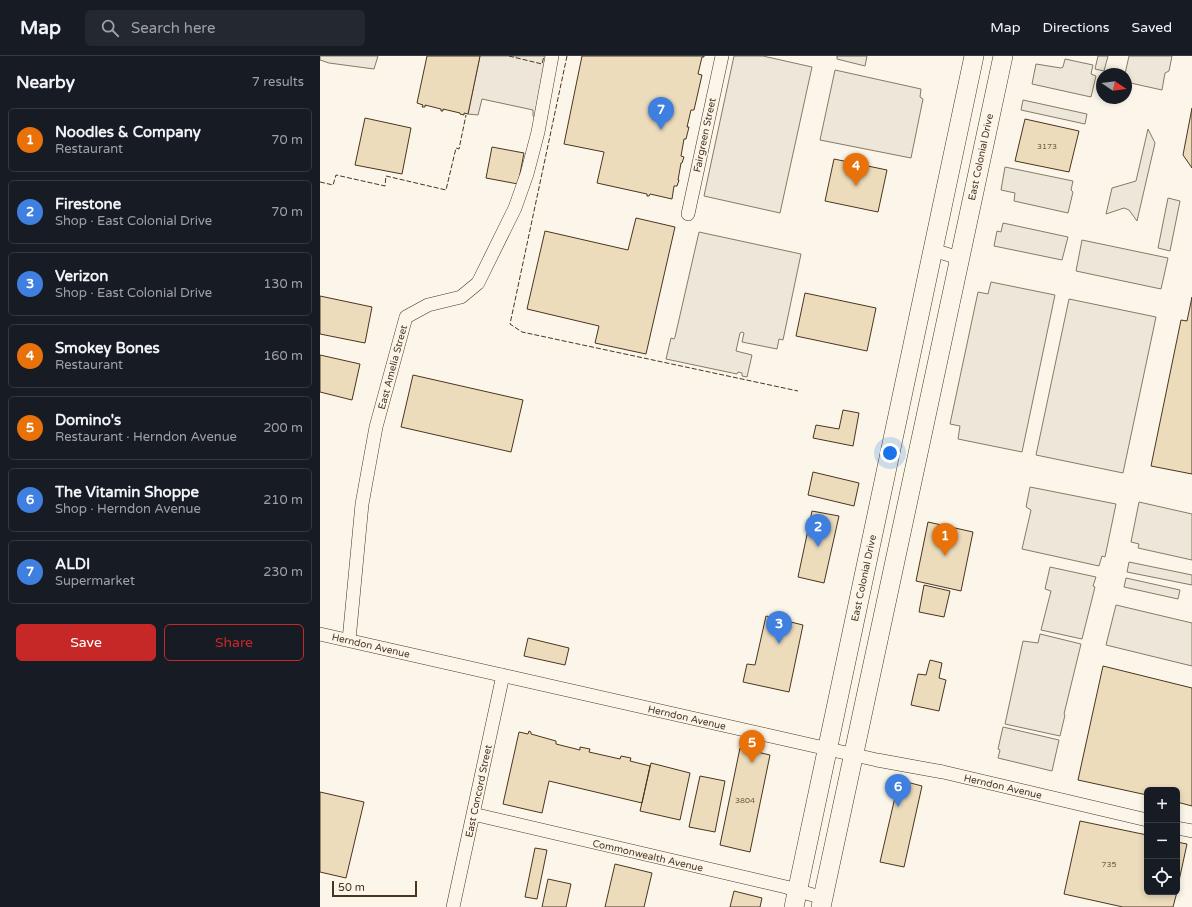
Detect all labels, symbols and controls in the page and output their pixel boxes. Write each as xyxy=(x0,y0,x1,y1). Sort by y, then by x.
search box xyxy=(85,10,365,46)
text: Map xyxy=(20,17,61,39)
icon: search xyxy=(99,17,121,39)
text: Search here xyxy=(131,19,215,37)
text: Map xyxy=(990,19,1021,36)
text: Directions xyxy=(1043,19,1110,36)
text: Saved xyxy=(1132,19,1172,36)
north arrow xyxy=(1096,68,1132,104)
text: Nearby xyxy=(16,72,75,93)
text: 7 results xyxy=(252,74,304,90)
pin: 7 xyxy=(648,97,674,130)
street label: Fairgreen Street xyxy=(691,97,719,173)
street label: East Colonial Drive xyxy=(966,112,996,202)
text: Noodles & Company xyxy=(55,123,201,141)
text: 1 xyxy=(26,132,34,148)
text: 70 m xyxy=(271,132,303,148)
text: Restaurant xyxy=(55,141,123,157)
house number: 3173 xyxy=(1037,142,1057,151)
pin: 4 xyxy=(843,153,869,186)
text: Firestone xyxy=(55,195,121,213)
text: 2 xyxy=(26,204,34,220)
text: 70 m xyxy=(271,204,303,220)
text: Shop · East Colonial Drive xyxy=(55,213,212,229)
text: Verizon xyxy=(55,267,108,285)
text: 3 xyxy=(26,276,34,292)
text: 130 m xyxy=(263,276,303,292)
text: Shop · East Colonial Drive xyxy=(55,285,212,301)
street label: East Amelia Street xyxy=(376,323,410,411)
text: Smokey Bones xyxy=(55,339,160,357)
text: 4 xyxy=(26,348,34,364)
text: 160 m xyxy=(263,348,303,364)
text: Restaurant xyxy=(55,357,123,373)
text: Domino's xyxy=(55,411,121,429)
text: 5 xyxy=(26,420,34,436)
text: 200 m xyxy=(263,420,303,436)
text: Restaurant · Herndon Avenue xyxy=(55,429,237,445)
your location xyxy=(880,443,900,463)
text: The Vitamin Shoppe xyxy=(55,483,199,501)
text: 6 xyxy=(26,492,34,508)
text: 210 m xyxy=(263,492,303,508)
text: Shop · Herndon Avenue xyxy=(55,501,201,517)
pin: 2 xyxy=(805,514,831,547)
pin: 1 xyxy=(932,523,958,556)
street label: East Colonial Drive xyxy=(849,533,879,623)
text: ALDI xyxy=(55,555,90,573)
text: 7 xyxy=(26,564,34,580)
text: 230 m xyxy=(263,564,303,580)
text: Supermarket xyxy=(55,573,135,589)
pin: 3 xyxy=(766,611,792,644)
button: Save xyxy=(16,624,156,661)
button: Share xyxy=(164,624,304,661)
street label: Herndon Avenue xyxy=(331,631,411,661)
street label: Herndon Avenue xyxy=(647,703,727,733)
pin: 5 xyxy=(739,730,765,763)
street label: East Concord Street xyxy=(463,744,495,839)
street label: Herndon Avenue xyxy=(963,772,1043,802)
pin: 6 xyxy=(885,774,911,807)
map controls xyxy=(1144,787,1180,895)
button: + xyxy=(1144,787,1180,823)
house number: 3804 xyxy=(735,796,755,805)
button: − xyxy=(1144,823,1180,859)
street label: Commonwealth Avenue xyxy=(591,837,705,875)
button: locate xyxy=(1144,859,1180,895)
house number: 735 xyxy=(1101,860,1117,869)
scale bar xyxy=(332,879,417,898)
text: 50 m xyxy=(338,881,365,894)

